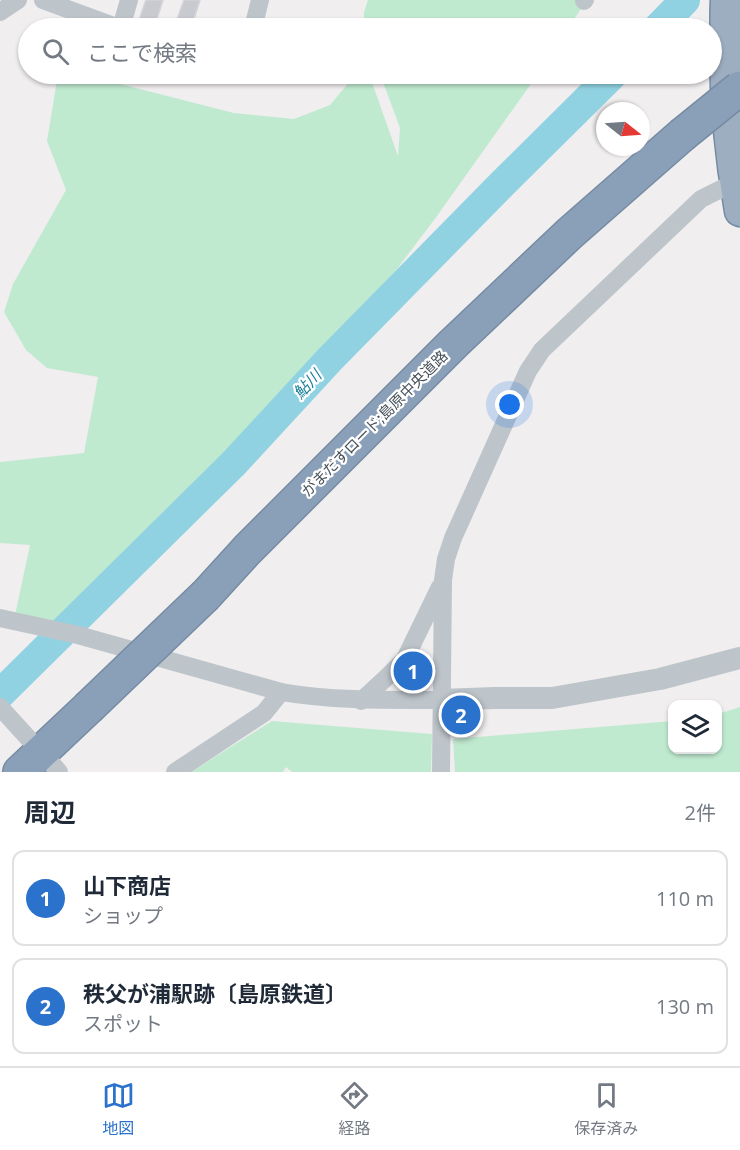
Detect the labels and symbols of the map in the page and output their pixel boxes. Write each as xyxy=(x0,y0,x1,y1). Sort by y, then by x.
north arrow xyxy=(596,102,650,156)
street label: がまだすロード;島原中央道路 xyxy=(297,346,451,500)
water label: 鮎川 xyxy=(288,363,327,403)
your location xyxy=(495,390,524,419)
pin: 1 xyxy=(394,648,432,694)
pin: 2 xyxy=(442,692,480,738)

